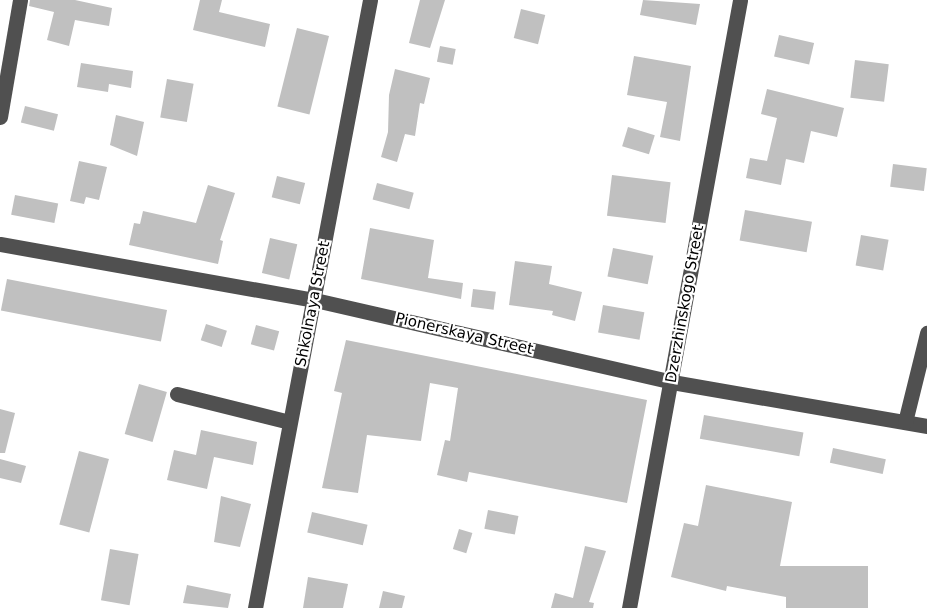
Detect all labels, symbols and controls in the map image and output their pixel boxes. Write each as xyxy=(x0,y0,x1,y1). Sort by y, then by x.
street label: Dzerzhinskogo Street xyxy=(662,224,708,384)
street label: Shkolnaya Street xyxy=(292,240,334,368)
street label: Pionerskaya Street xyxy=(393,309,535,359)

